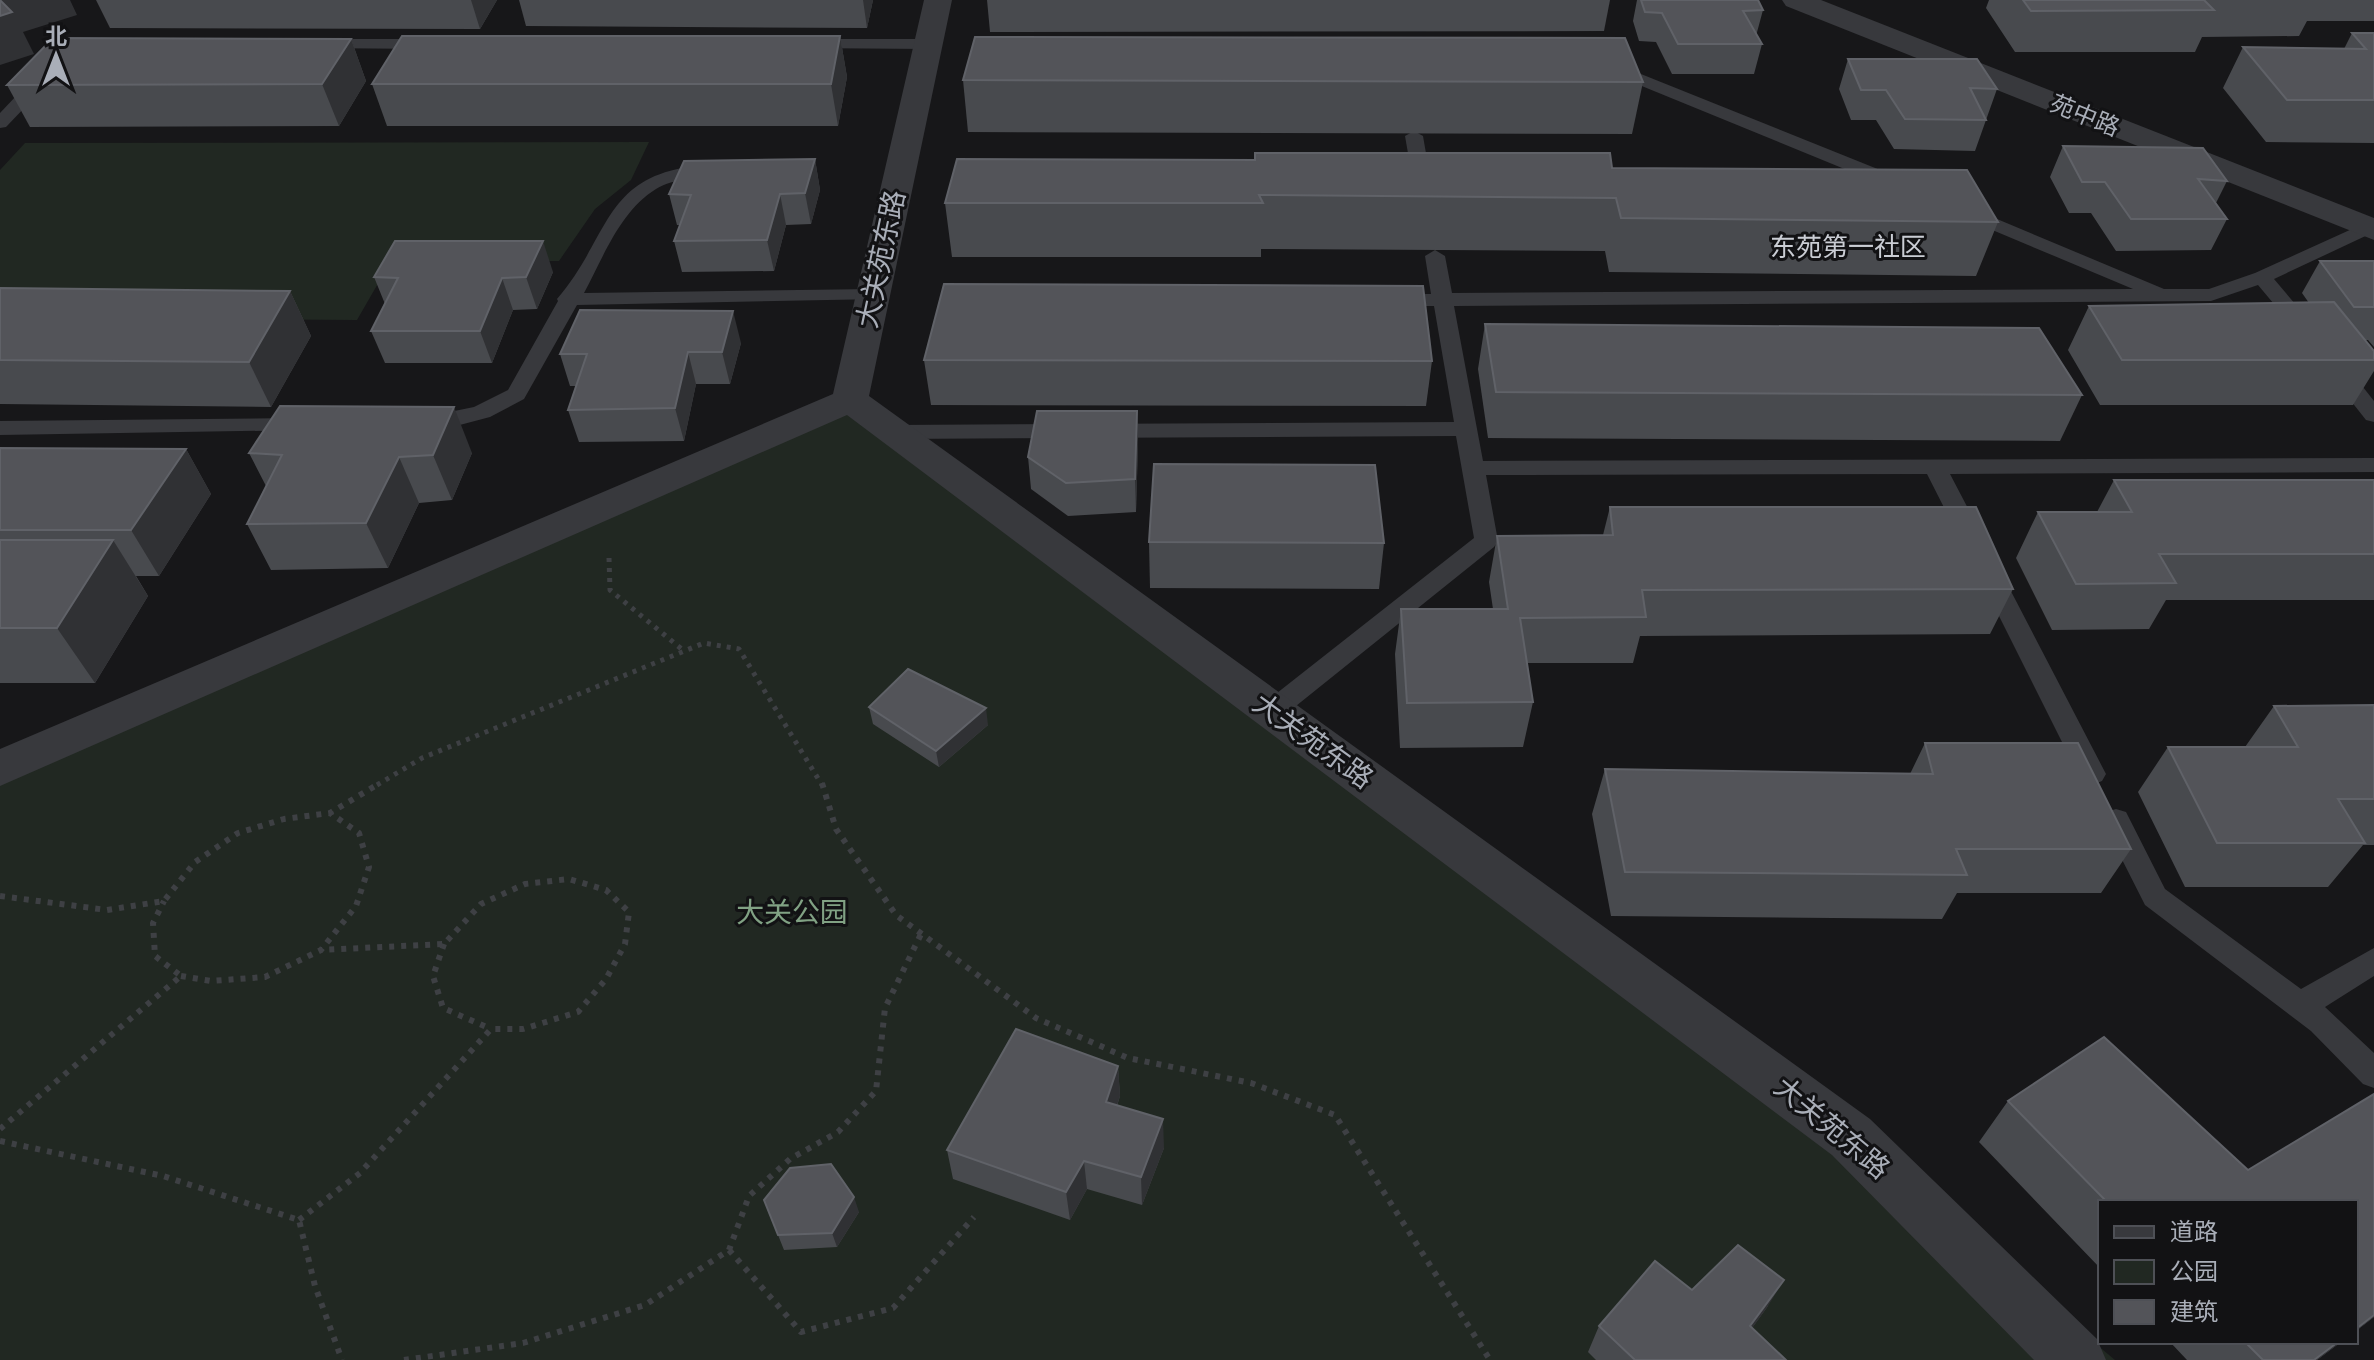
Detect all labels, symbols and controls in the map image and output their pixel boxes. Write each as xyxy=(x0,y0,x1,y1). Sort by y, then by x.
north arrow xyxy=(16,16,96,96)
text: 北 xyxy=(45,22,67,51)
street label: 苑中路 xyxy=(2046,87,2124,143)
street label: 大关苑东路 xyxy=(848,187,914,331)
district label: 东苑第一社区 xyxy=(1770,230,1926,264)
street label: 大关苑东路 xyxy=(1245,685,1381,797)
park label: 大关公园 xyxy=(736,894,848,931)
street label: 大关苑东路 xyxy=(1766,1069,1898,1187)
legend xyxy=(2098,1200,2358,1344)
text: 道路 xyxy=(2170,1216,2218,1247)
text: 公园 xyxy=(2170,1256,2218,1287)
text: 建筑 xyxy=(2170,1296,2218,1327)

